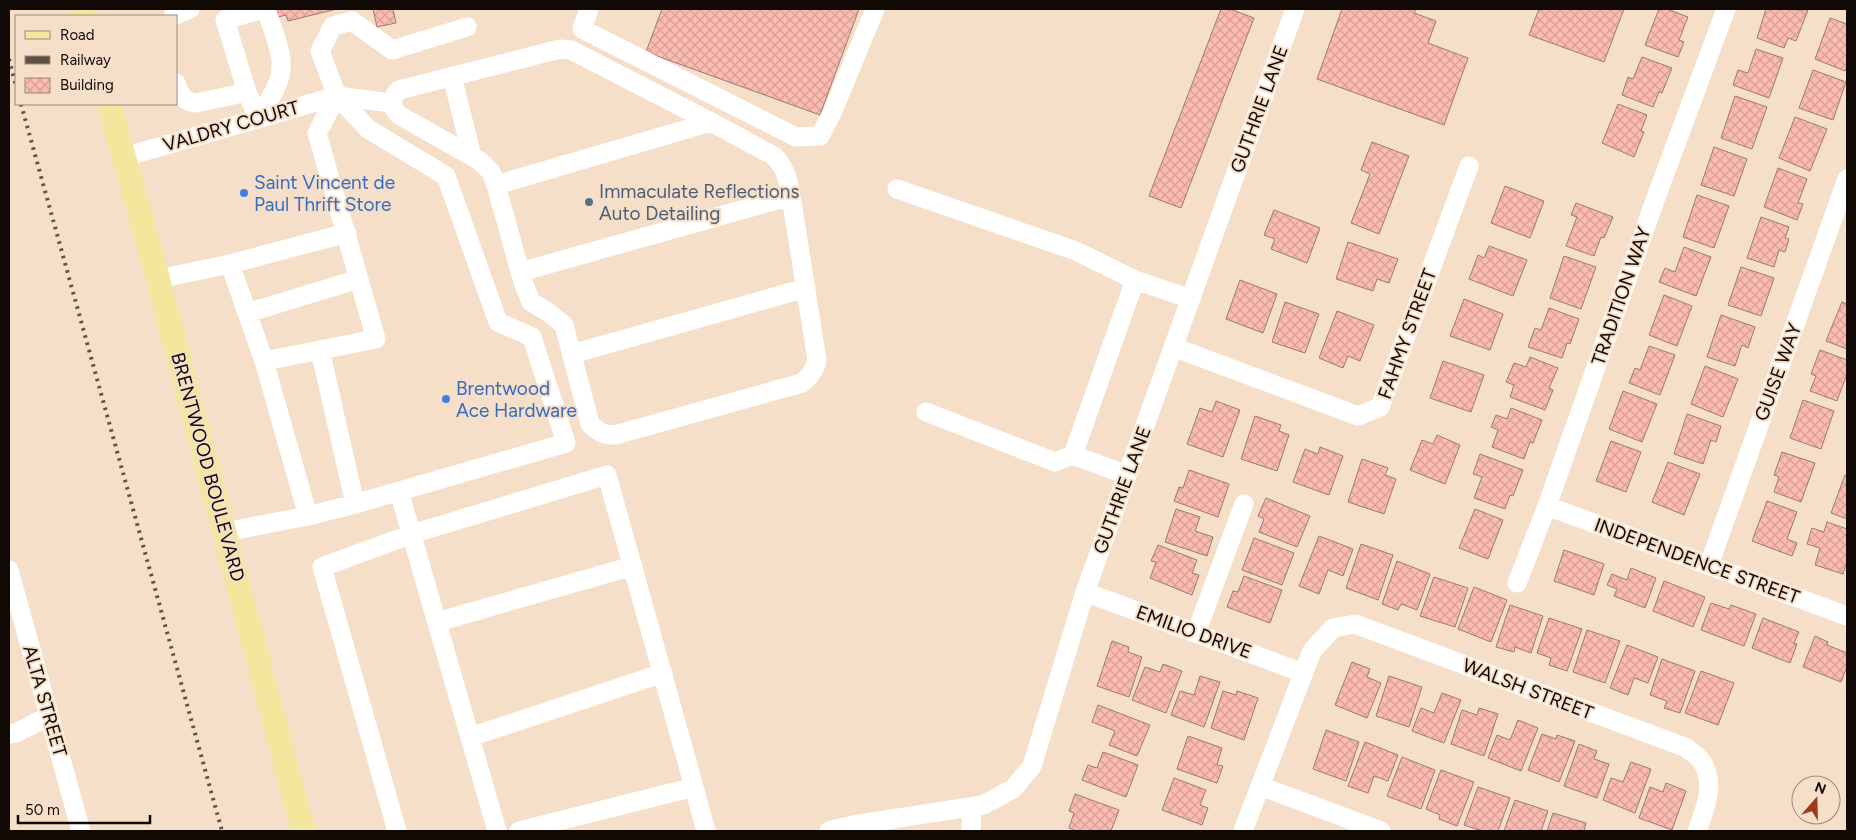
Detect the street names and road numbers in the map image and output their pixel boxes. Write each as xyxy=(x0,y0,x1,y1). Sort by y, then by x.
street label: GUTHRIE LANE xyxy=(1225,42,1293,176)
street label: VALDRY COURT xyxy=(160,95,302,156)
street label: TRADITION WAY xyxy=(1587,223,1656,368)
street label: FAHMY STREET xyxy=(1373,265,1441,402)
street label: GUISE WAY xyxy=(1750,319,1806,424)
street label: BRENTWOOD BOULEVARD xyxy=(166,350,250,584)
street label: GUTHRIE LANE xyxy=(1088,423,1156,557)
street label: INDEPENDENCE STREET xyxy=(1591,513,1803,609)
street label: EMILIO DRIVE xyxy=(1133,600,1255,664)
street label: ALTA STREET xyxy=(18,643,72,760)
street label: WALSH STREET xyxy=(1459,654,1597,725)

